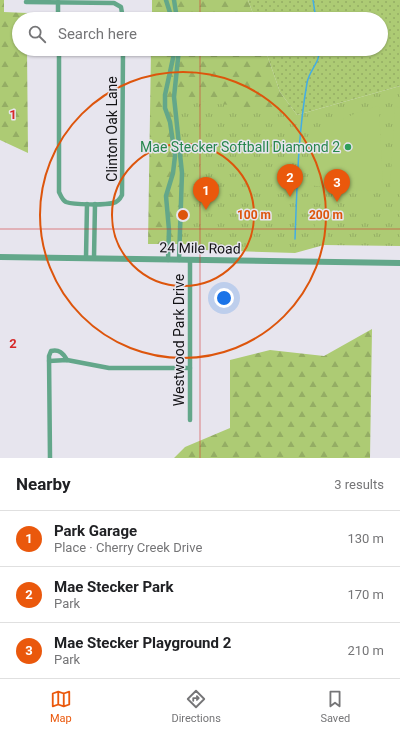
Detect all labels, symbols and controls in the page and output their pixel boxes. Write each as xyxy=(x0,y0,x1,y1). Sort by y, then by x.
search box xyxy=(12,12,388,56)
icon: search xyxy=(26,23,48,45)
text: Search here xyxy=(58,25,137,43)
street label: Clinton Oak Lane xyxy=(104,76,120,182)
text: 1 xyxy=(9,107,17,122)
place label: Mae Stecker Softball Diamond 2 xyxy=(140,139,340,155)
marker: Mae Stecker Softball Diamond 2 xyxy=(343,142,353,152)
pin: 2 xyxy=(277,164,303,197)
pin: 3 xyxy=(324,169,350,202)
pin: 1 xyxy=(193,177,219,210)
centre of rings xyxy=(176,208,190,222)
text: 100 m xyxy=(237,208,271,222)
text: 200 m xyxy=(309,208,343,222)
street label: 24 Mile Road xyxy=(159,239,241,257)
street label: Westwood Park Drive xyxy=(171,274,187,406)
your location xyxy=(214,288,234,308)
text: 2 xyxy=(9,336,17,351)
text: Nearby xyxy=(16,474,71,494)
text: 3 results xyxy=(334,477,384,492)
text: Park Garage xyxy=(54,522,137,540)
text: 1 xyxy=(25,531,33,546)
text: 130 m xyxy=(347,531,384,546)
text: Place · Cherry Creek Drive xyxy=(54,540,202,555)
text: Mae Stecker Park xyxy=(54,578,174,596)
text: 2 xyxy=(25,587,33,602)
text: 170 m xyxy=(347,587,384,602)
text: Park xyxy=(54,596,80,611)
text: Mae Stecker Playground 2 xyxy=(54,634,231,652)
text: 3 xyxy=(25,643,33,658)
text: 210 m xyxy=(347,643,384,658)
text: Park xyxy=(54,652,80,667)
tab: Map xyxy=(50,688,72,725)
tab: Directions xyxy=(171,688,221,725)
tab: Saved xyxy=(320,688,350,725)

